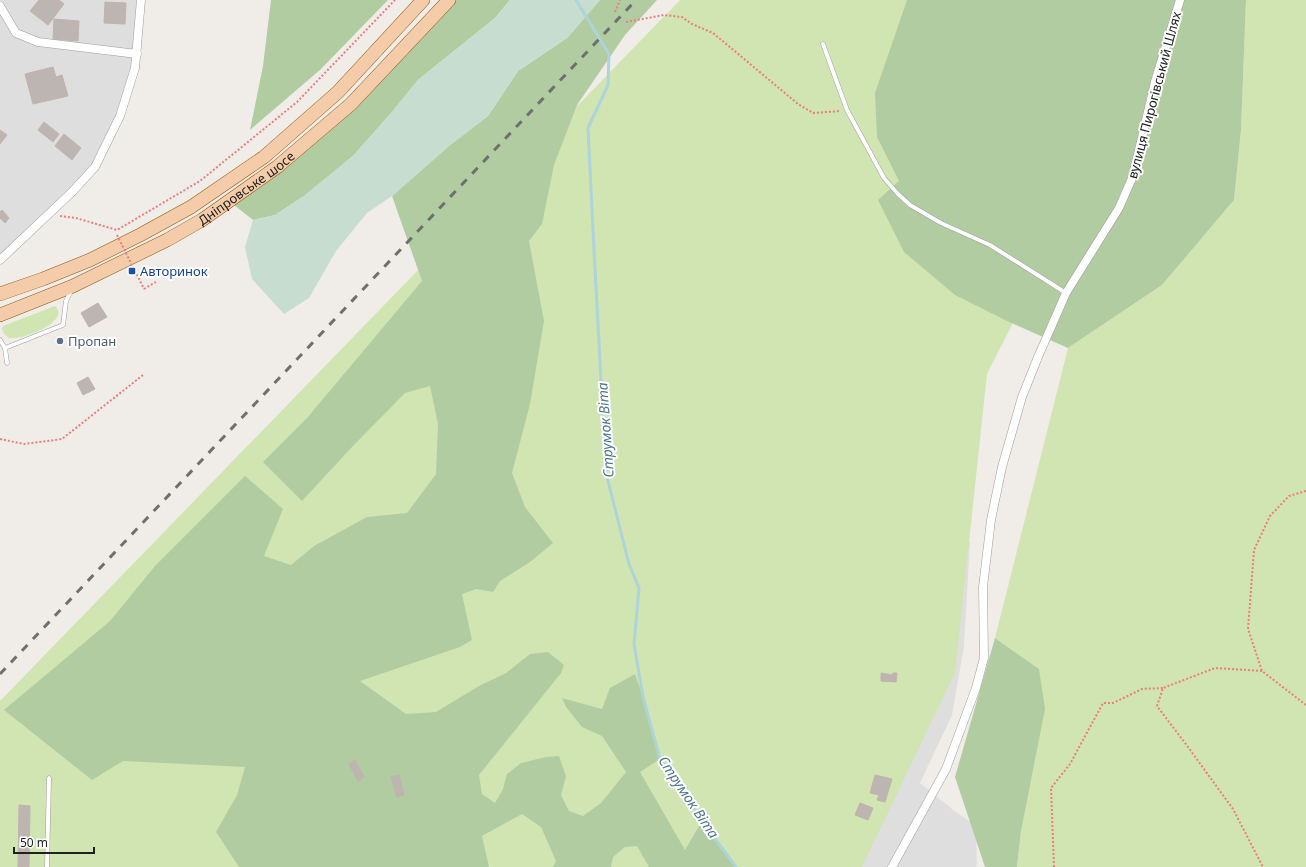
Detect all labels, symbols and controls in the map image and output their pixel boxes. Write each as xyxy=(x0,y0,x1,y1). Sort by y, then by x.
street label: вулиця Пирогівський Шлях xyxy=(1123,9,1185,181)
street label: Дніпровське шосе xyxy=(194,147,298,229)
place label: Авторинок xyxy=(140,262,208,280)
marker: Авторинок xyxy=(127,266,137,276)
place label: Пропан xyxy=(68,332,116,350)
marker: Пропан xyxy=(55,336,65,346)
water label: Струмок Віта xyxy=(592,382,618,478)
water label: Струмок Віта xyxy=(654,752,724,842)
scale bar xyxy=(14,829,94,855)
text: 50 m xyxy=(20,834,48,851)

